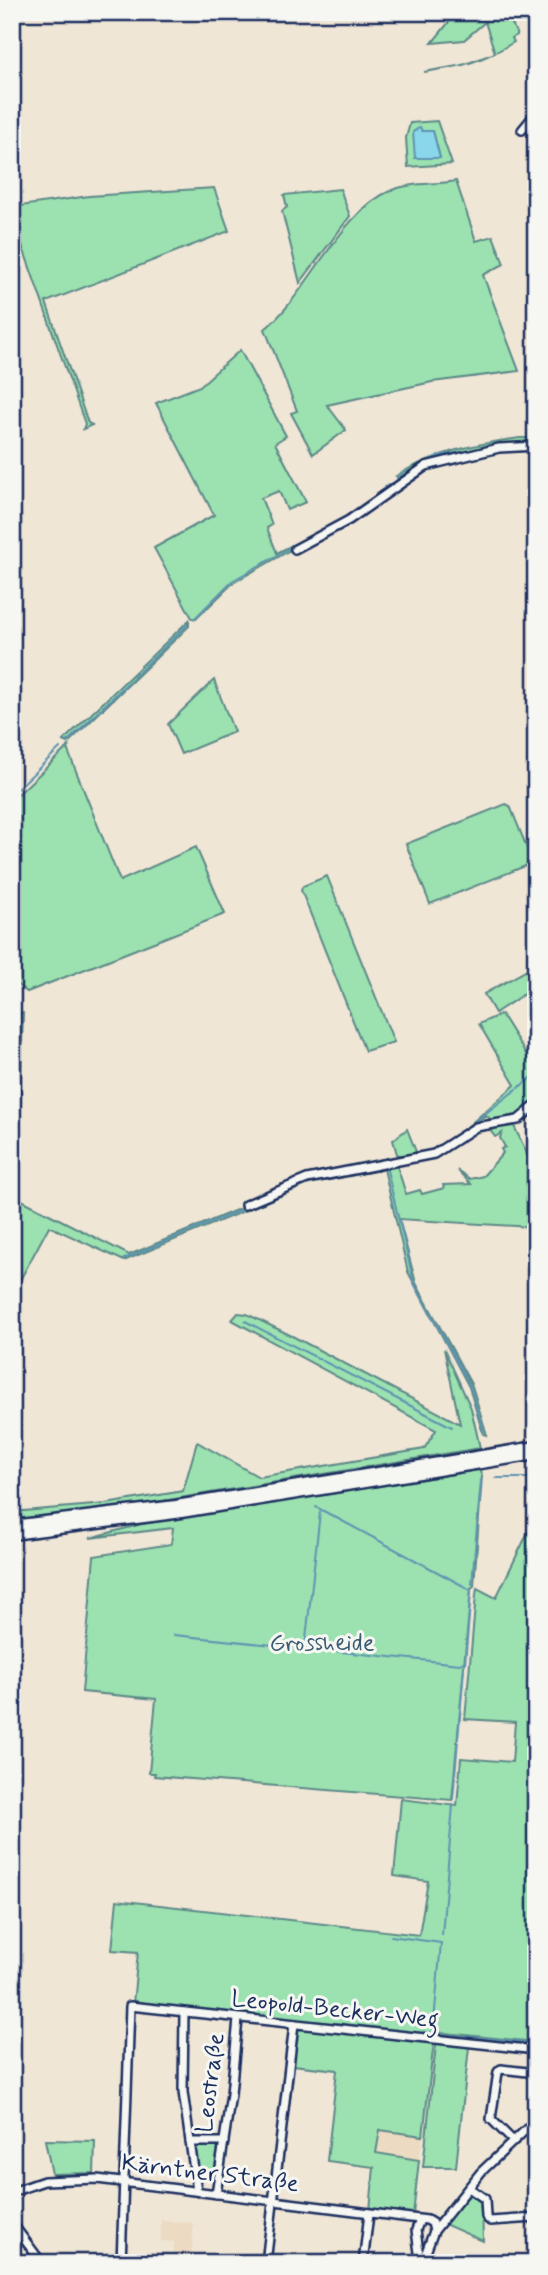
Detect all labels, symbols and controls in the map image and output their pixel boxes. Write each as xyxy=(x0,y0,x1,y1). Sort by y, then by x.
park label: Grossheide xyxy=(270,1628,375,1659)
street label: Leopold-Becker-Weg xyxy=(230,1984,440,2039)
street label: Leostraße xyxy=(189,2031,233,2135)
street label: Kärntner Straße xyxy=(120,2148,301,2200)

